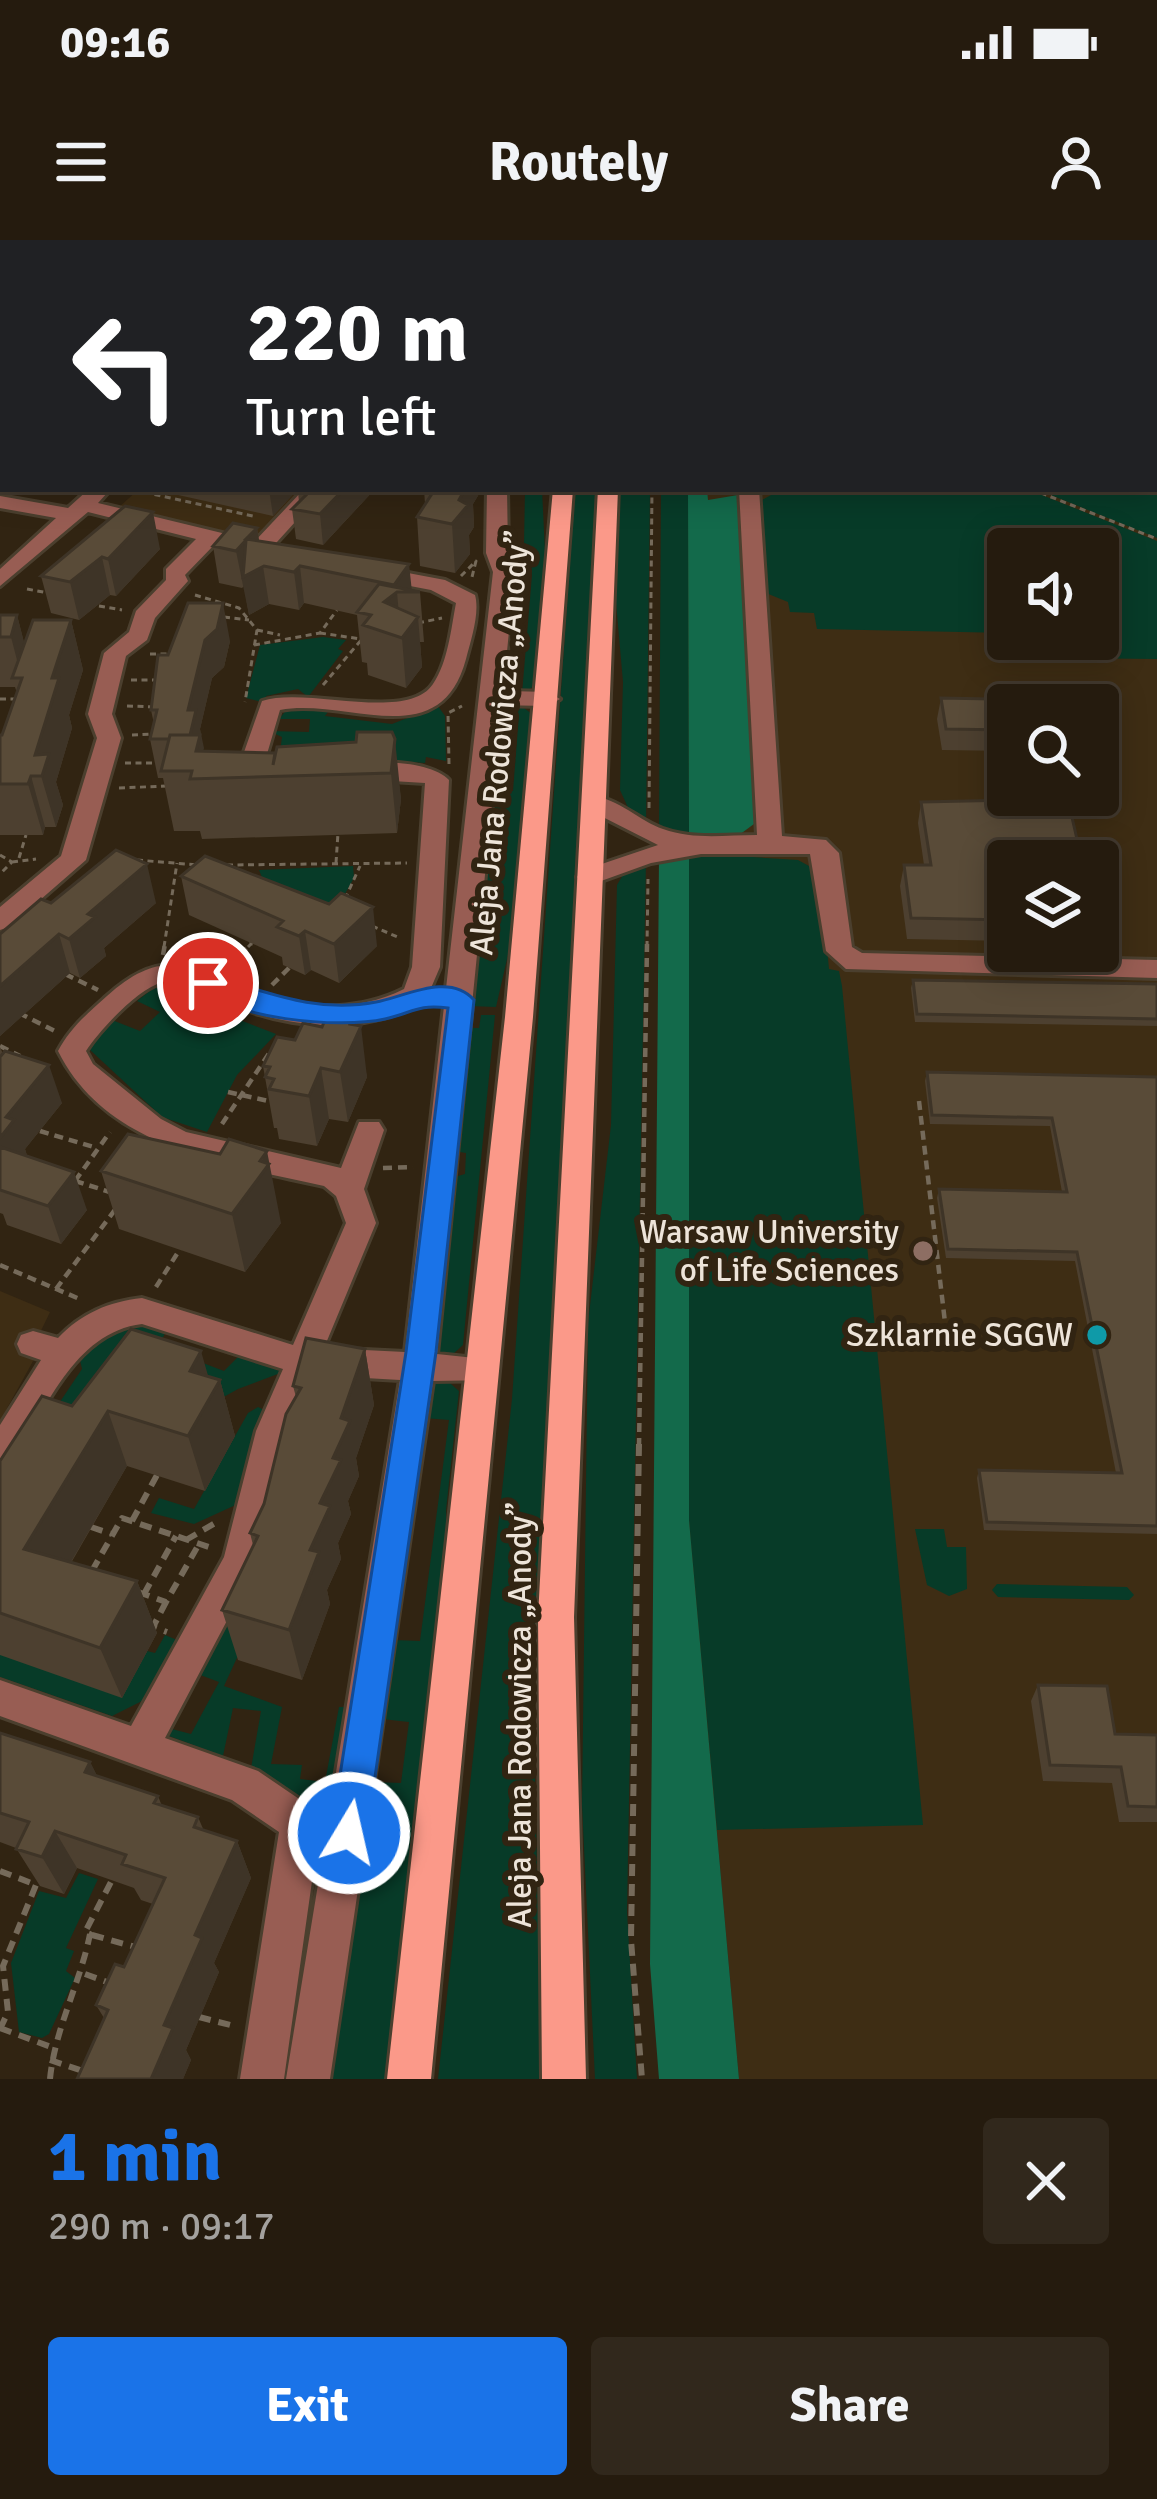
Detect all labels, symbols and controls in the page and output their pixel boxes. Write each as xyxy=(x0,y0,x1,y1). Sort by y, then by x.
text: 09:16 xyxy=(60,15,170,70)
icon: menu xyxy=(48,129,114,195)
text: Routely xyxy=(489,129,668,196)
icon: person xyxy=(1043,129,1109,195)
text: 220 m xyxy=(246,281,468,385)
icon: left xyxy=(48,288,204,444)
text: Turn left xyxy=(246,384,436,451)
map controls xyxy=(987,528,1119,972)
button: sound xyxy=(987,528,1119,660)
street label: Aleja Jana Rodowicza „Anody” xyxy=(461,529,539,957)
button: search xyxy=(987,684,1119,816)
button: layers xyxy=(987,840,1119,972)
pin xyxy=(157,932,259,1034)
icon: arrive xyxy=(175,950,241,1016)
place label: Warsaw University of Life Sciences xyxy=(639,1212,900,1291)
marker: Warsaw University of Life Sciences xyxy=(910,1238,936,1264)
place label: Szklarnie SGGW xyxy=(846,1315,1073,1356)
marker: Szklarnie SGGW xyxy=(1084,1322,1110,1348)
street label: Aleja Jana Rodowicza „Anody” xyxy=(500,1502,541,1928)
position arrow xyxy=(286,1770,412,1896)
text: 1 min xyxy=(48,2112,222,2201)
button: close xyxy=(983,2118,1109,2244)
text: 290 m · 09:17 xyxy=(48,2202,275,2250)
button: Exit xyxy=(48,2337,567,2475)
button: Share xyxy=(591,2337,1109,2475)

